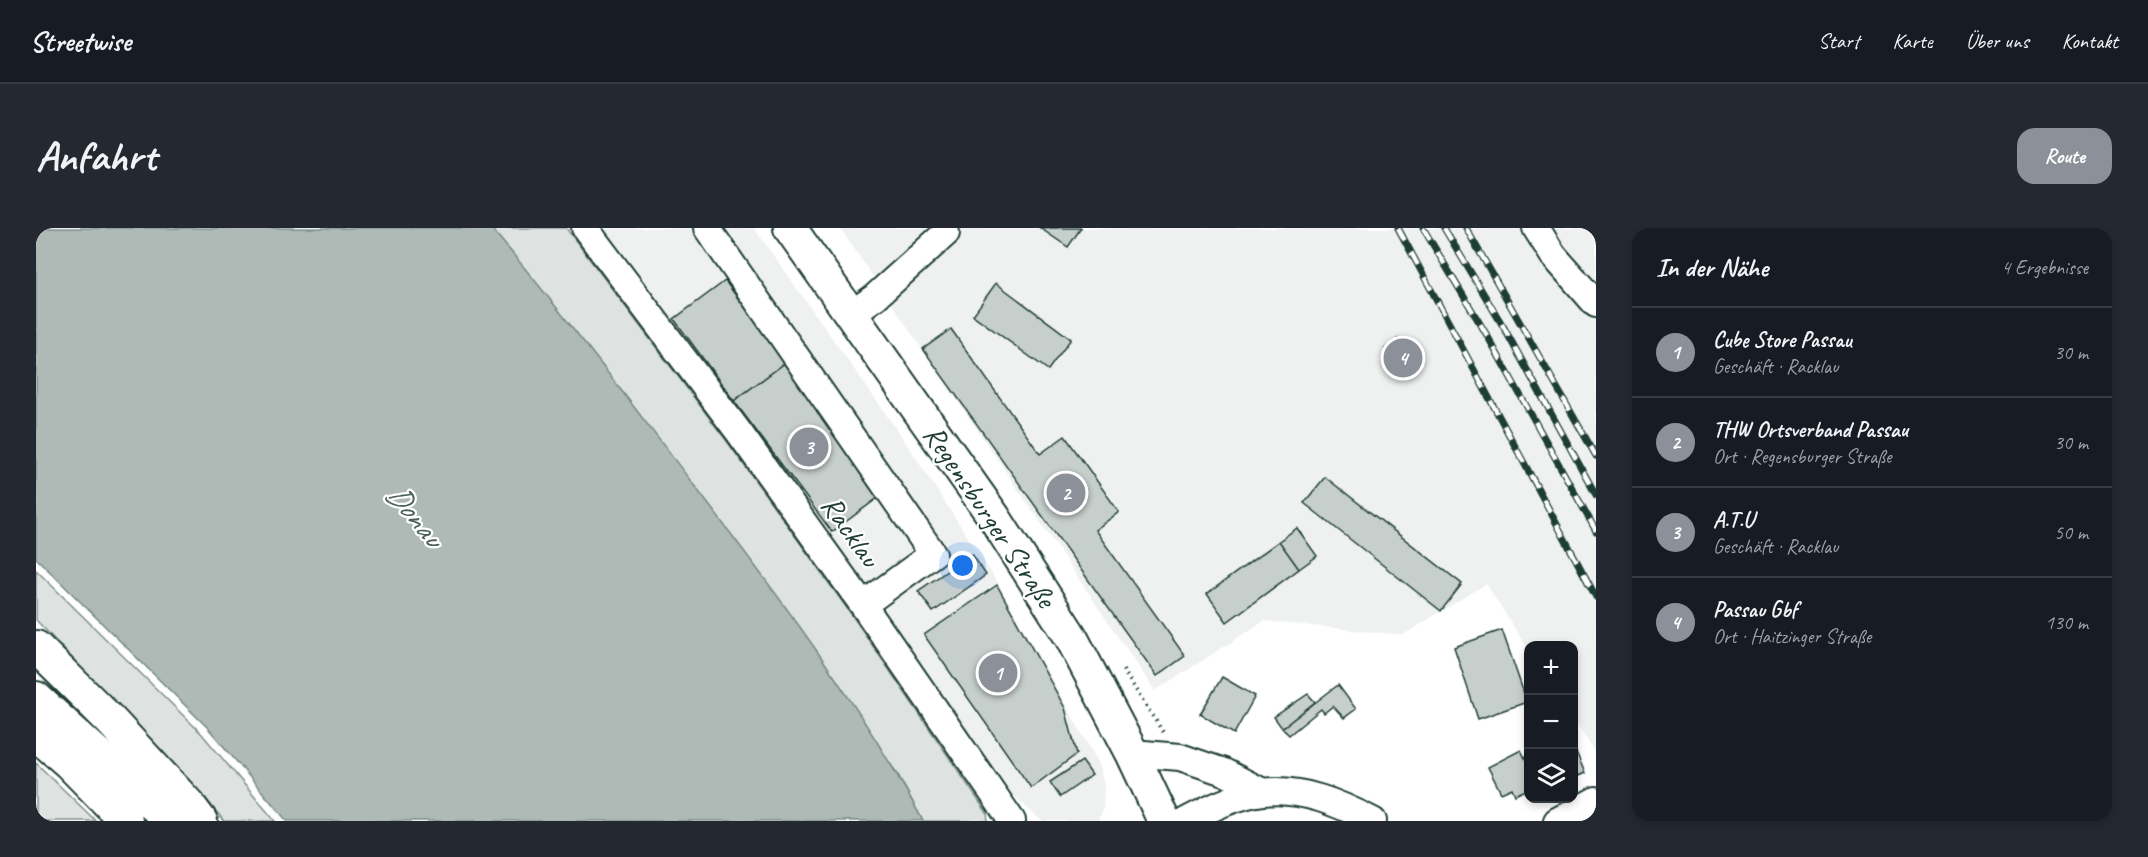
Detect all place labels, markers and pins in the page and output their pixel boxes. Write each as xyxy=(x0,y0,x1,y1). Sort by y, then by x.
pin: 4 xyxy=(1384,336,1422,380)
pin: 3 xyxy=(790,424,828,470)
pin: 2 xyxy=(1046,470,1086,516)
pin: 1 xyxy=(978,650,1018,696)

